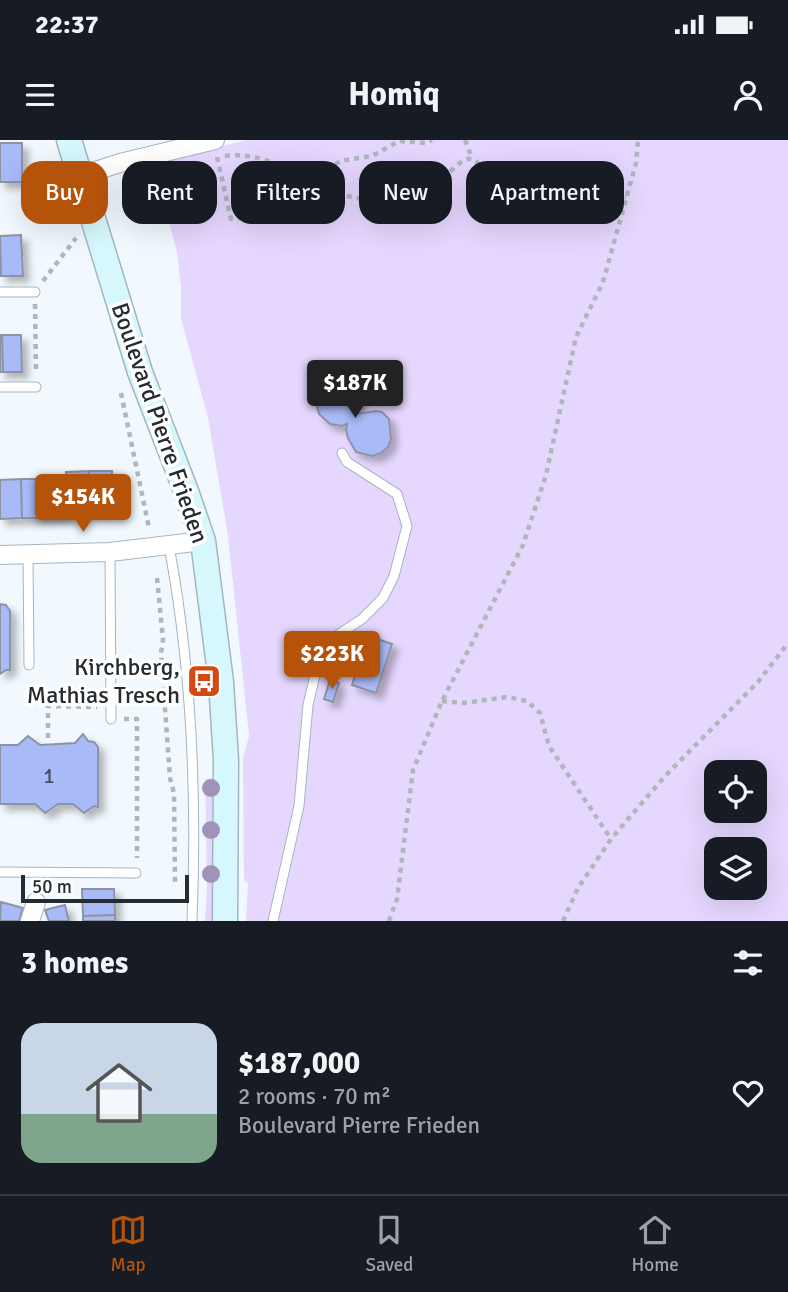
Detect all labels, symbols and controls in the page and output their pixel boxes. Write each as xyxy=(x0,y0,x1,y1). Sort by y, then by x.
text: 22:37 xyxy=(35,9,99,41)
text: Homiq xyxy=(348,75,440,114)
icon: menu xyxy=(21,76,59,114)
icon: person xyxy=(729,76,767,114)
chip: Buy xyxy=(21,161,108,224)
chip: Rent xyxy=(122,161,217,224)
chip: Filters xyxy=(231,161,345,224)
chip: New xyxy=(359,161,452,224)
chip: Apartment xyxy=(466,161,624,224)
street label: Boulevard Pierre Frieden xyxy=(105,299,215,547)
pin: $187K xyxy=(306,360,404,420)
text: $187K xyxy=(323,368,387,397)
pin: $154K xyxy=(34,474,132,534)
text: $154K xyxy=(51,482,115,511)
pin: $223K xyxy=(283,631,381,691)
text: $223K xyxy=(300,639,364,668)
place label: Kirchberg, Mathias Tresch xyxy=(27,652,180,710)
bus stop icon: Kirchberg, Mathias Tresch xyxy=(185,662,223,700)
map controls xyxy=(704,760,767,900)
button: locate xyxy=(704,760,767,823)
house number: 1 xyxy=(43,763,55,789)
button: layers xyxy=(704,837,767,900)
scale bar xyxy=(21,872,189,904)
text: 50 m xyxy=(32,875,72,899)
icon: filters xyxy=(729,944,767,982)
text: 3 homes xyxy=(21,945,128,982)
text: $187,000 xyxy=(238,1045,360,1082)
icon: home xyxy=(77,1051,161,1135)
icon: heart xyxy=(729,1074,767,1112)
text: 2 rooms · 70 m² xyxy=(238,1082,391,1111)
text: Boulevard Pierre Frieden xyxy=(238,1111,480,1140)
tab: Map xyxy=(109,1211,147,1277)
tab: Saved xyxy=(365,1211,413,1277)
tab: Home xyxy=(632,1211,679,1277)

